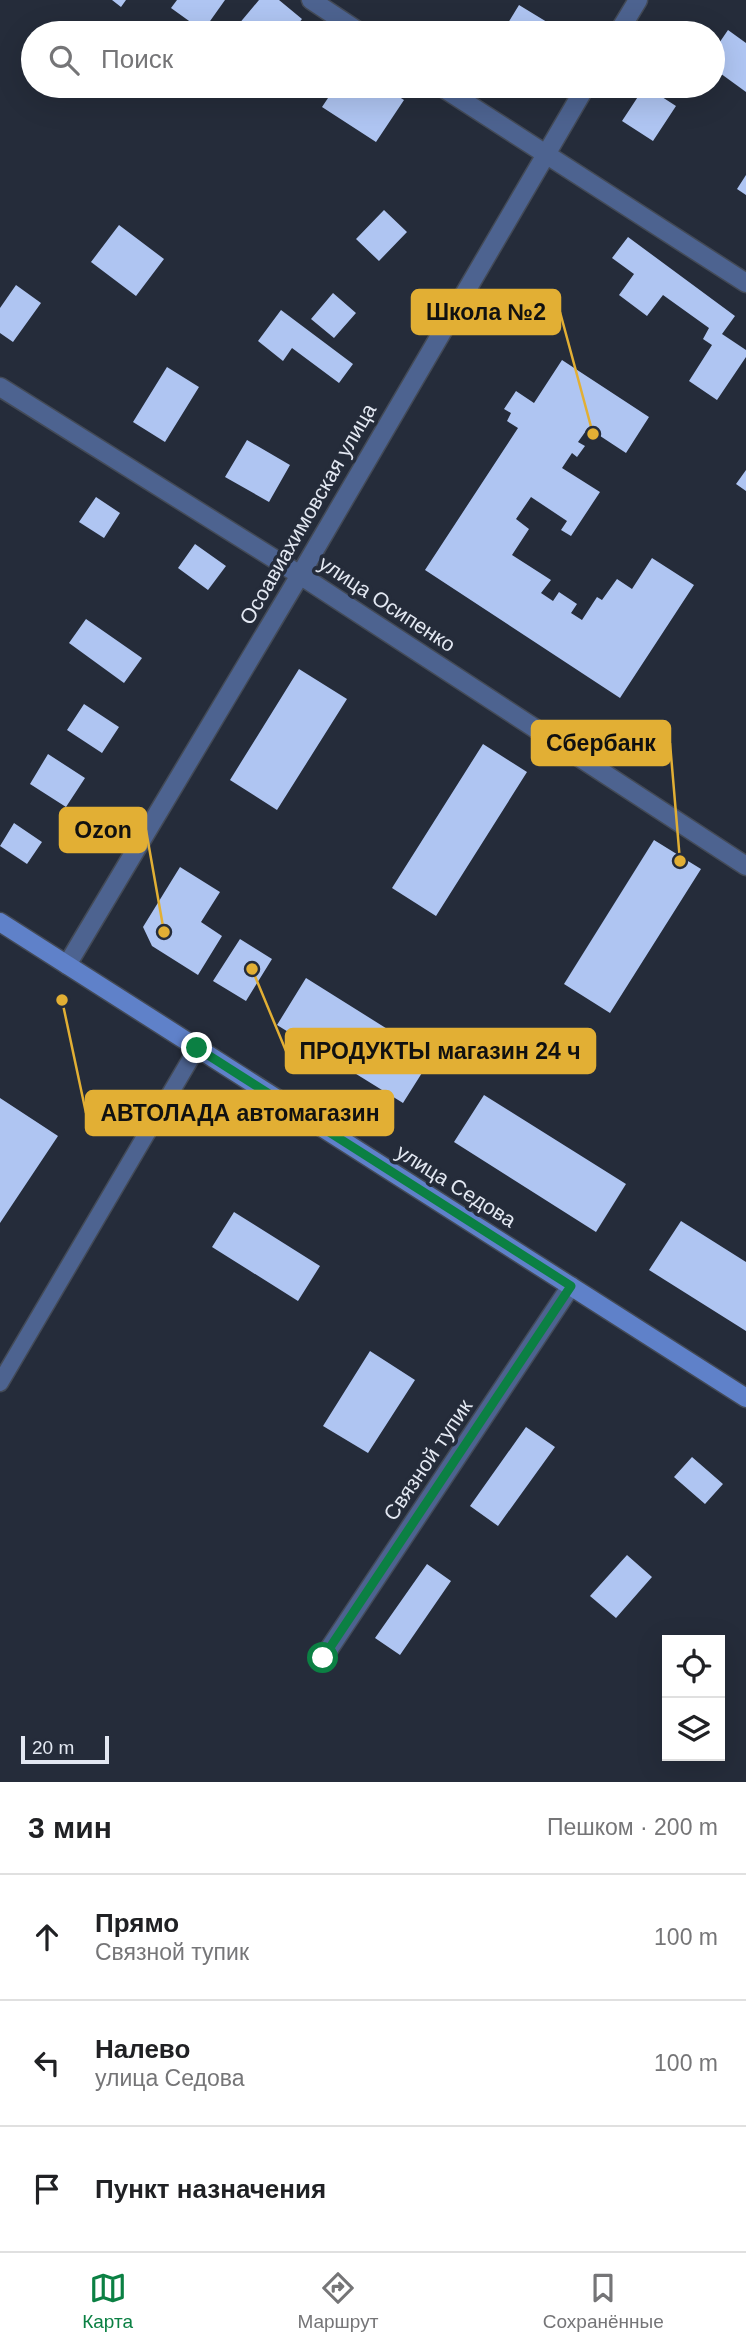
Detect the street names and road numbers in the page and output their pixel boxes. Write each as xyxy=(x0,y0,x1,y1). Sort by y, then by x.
street label: Осоавиахимовская улица xyxy=(235,399,380,628)
street label: улица Осипенко xyxy=(315,551,460,656)
street label: улица Седова xyxy=(392,1140,520,1232)
street label: Связной тупик xyxy=(379,1394,477,1524)

